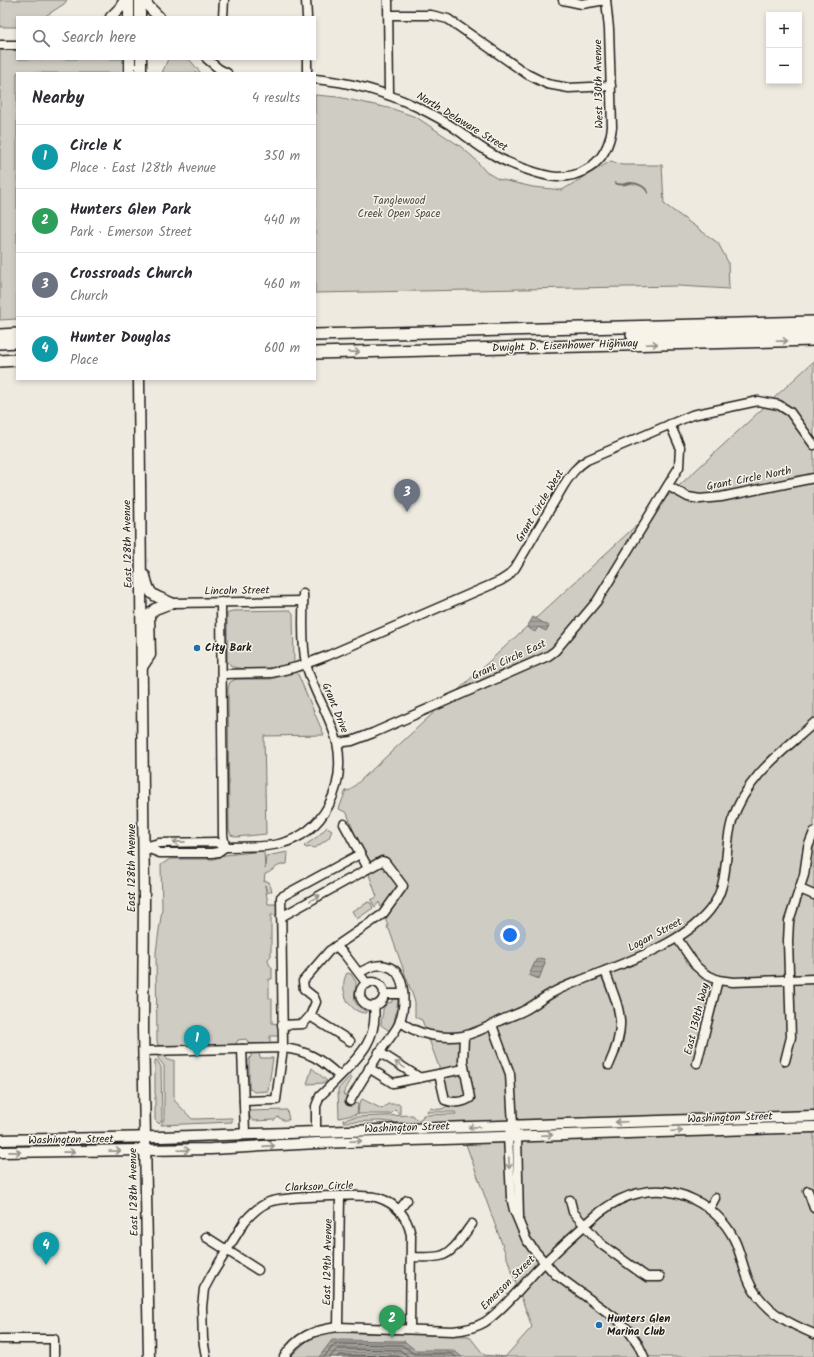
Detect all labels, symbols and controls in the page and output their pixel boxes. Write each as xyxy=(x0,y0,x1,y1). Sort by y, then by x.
map controls xyxy=(766,12,802,84)
button: + xyxy=(766,12,802,48)
search box xyxy=(16,16,316,60)
text: Search here xyxy=(62,26,136,50)
icon: search xyxy=(30,27,52,49)
street label: West 130th Avenue xyxy=(589,39,609,129)
button: − xyxy=(766,48,802,84)
text: Nearby xyxy=(32,85,84,112)
text: 4 results xyxy=(252,88,300,109)
street label: North Delaware Street xyxy=(413,88,512,157)
text: Circle K xyxy=(70,134,122,158)
text: 1 xyxy=(43,146,47,167)
text: 350 m xyxy=(264,146,300,167)
text: Place · East 128th Avenue xyxy=(70,158,216,179)
park label: Tanglewood Creek Open Space xyxy=(357,192,441,223)
text: Hunters Glen Park xyxy=(70,198,191,222)
text: 2 xyxy=(41,210,49,231)
text: 440 m xyxy=(264,210,300,231)
text: Park · Emerson Street xyxy=(70,222,192,243)
text: Crossroads Church xyxy=(70,262,193,286)
text: 3 xyxy=(41,274,49,295)
text: 460 m xyxy=(264,274,300,295)
text: Church xyxy=(70,286,108,307)
text: Hunter Douglas xyxy=(70,326,171,350)
street label: Dwight D. Eisenhower Highway xyxy=(492,334,639,358)
one-way arrow xyxy=(775,337,788,344)
text: 4 xyxy=(41,338,49,359)
text: 600 m xyxy=(264,338,300,359)
one-way arrow xyxy=(645,340,658,348)
one-way arrow xyxy=(347,348,360,356)
text: Place xyxy=(70,350,98,371)
street label: Grant Circle North xyxy=(705,462,793,496)
street label: Grant Circle West xyxy=(511,465,569,546)
pin: 3 xyxy=(394,479,420,512)
street label: East 128th Avenue xyxy=(118,500,138,588)
street label: Lincoln Street xyxy=(204,581,271,601)
street label: Grant Circle East xyxy=(469,635,550,685)
place label: City Bark xyxy=(205,639,252,657)
marker: City Bark xyxy=(192,643,202,653)
street label: Grant Drive xyxy=(317,680,353,736)
street label: East 128th Avenue xyxy=(123,824,141,912)
one-way arrow xyxy=(173,838,186,846)
one-way arrow xyxy=(309,893,321,901)
street label: Logan Street xyxy=(624,913,686,957)
your location xyxy=(500,925,520,945)
street label: East 130th Way xyxy=(679,980,715,1057)
pin: 1 xyxy=(184,1025,210,1058)
one-way arrow xyxy=(395,1061,406,1069)
street label: Washington Street xyxy=(687,1107,774,1128)
street label: Washington Street xyxy=(364,1117,451,1138)
one-way arrow xyxy=(615,1118,628,1126)
one-way arrow xyxy=(468,1123,481,1130)
one-way arrow xyxy=(670,1127,683,1135)
street label: Washington Street xyxy=(28,1130,115,1150)
one-way arrow xyxy=(540,1131,553,1139)
one-way arrow xyxy=(349,1137,362,1145)
one-way arrow xyxy=(262,1142,275,1149)
one-way arrow xyxy=(177,1146,190,1154)
one-way arrow xyxy=(108,1147,121,1155)
one-way arrow xyxy=(62,1148,75,1156)
street label: East 128th Avenue xyxy=(124,1148,144,1236)
one-way arrow xyxy=(8,1149,21,1156)
one-way arrow xyxy=(505,1156,513,1169)
street label: Clarkson Circle xyxy=(284,1177,354,1197)
street label: East 129th Avenue xyxy=(318,1218,338,1306)
pin: 4 xyxy=(33,1232,59,1265)
street label: Emerson Street xyxy=(476,1251,540,1315)
pin: 2 xyxy=(379,1305,405,1338)
place label: Hunters Glen Marina Club xyxy=(607,1310,670,1341)
marker: Hunters Glen Marina Club xyxy=(594,1320,604,1330)

